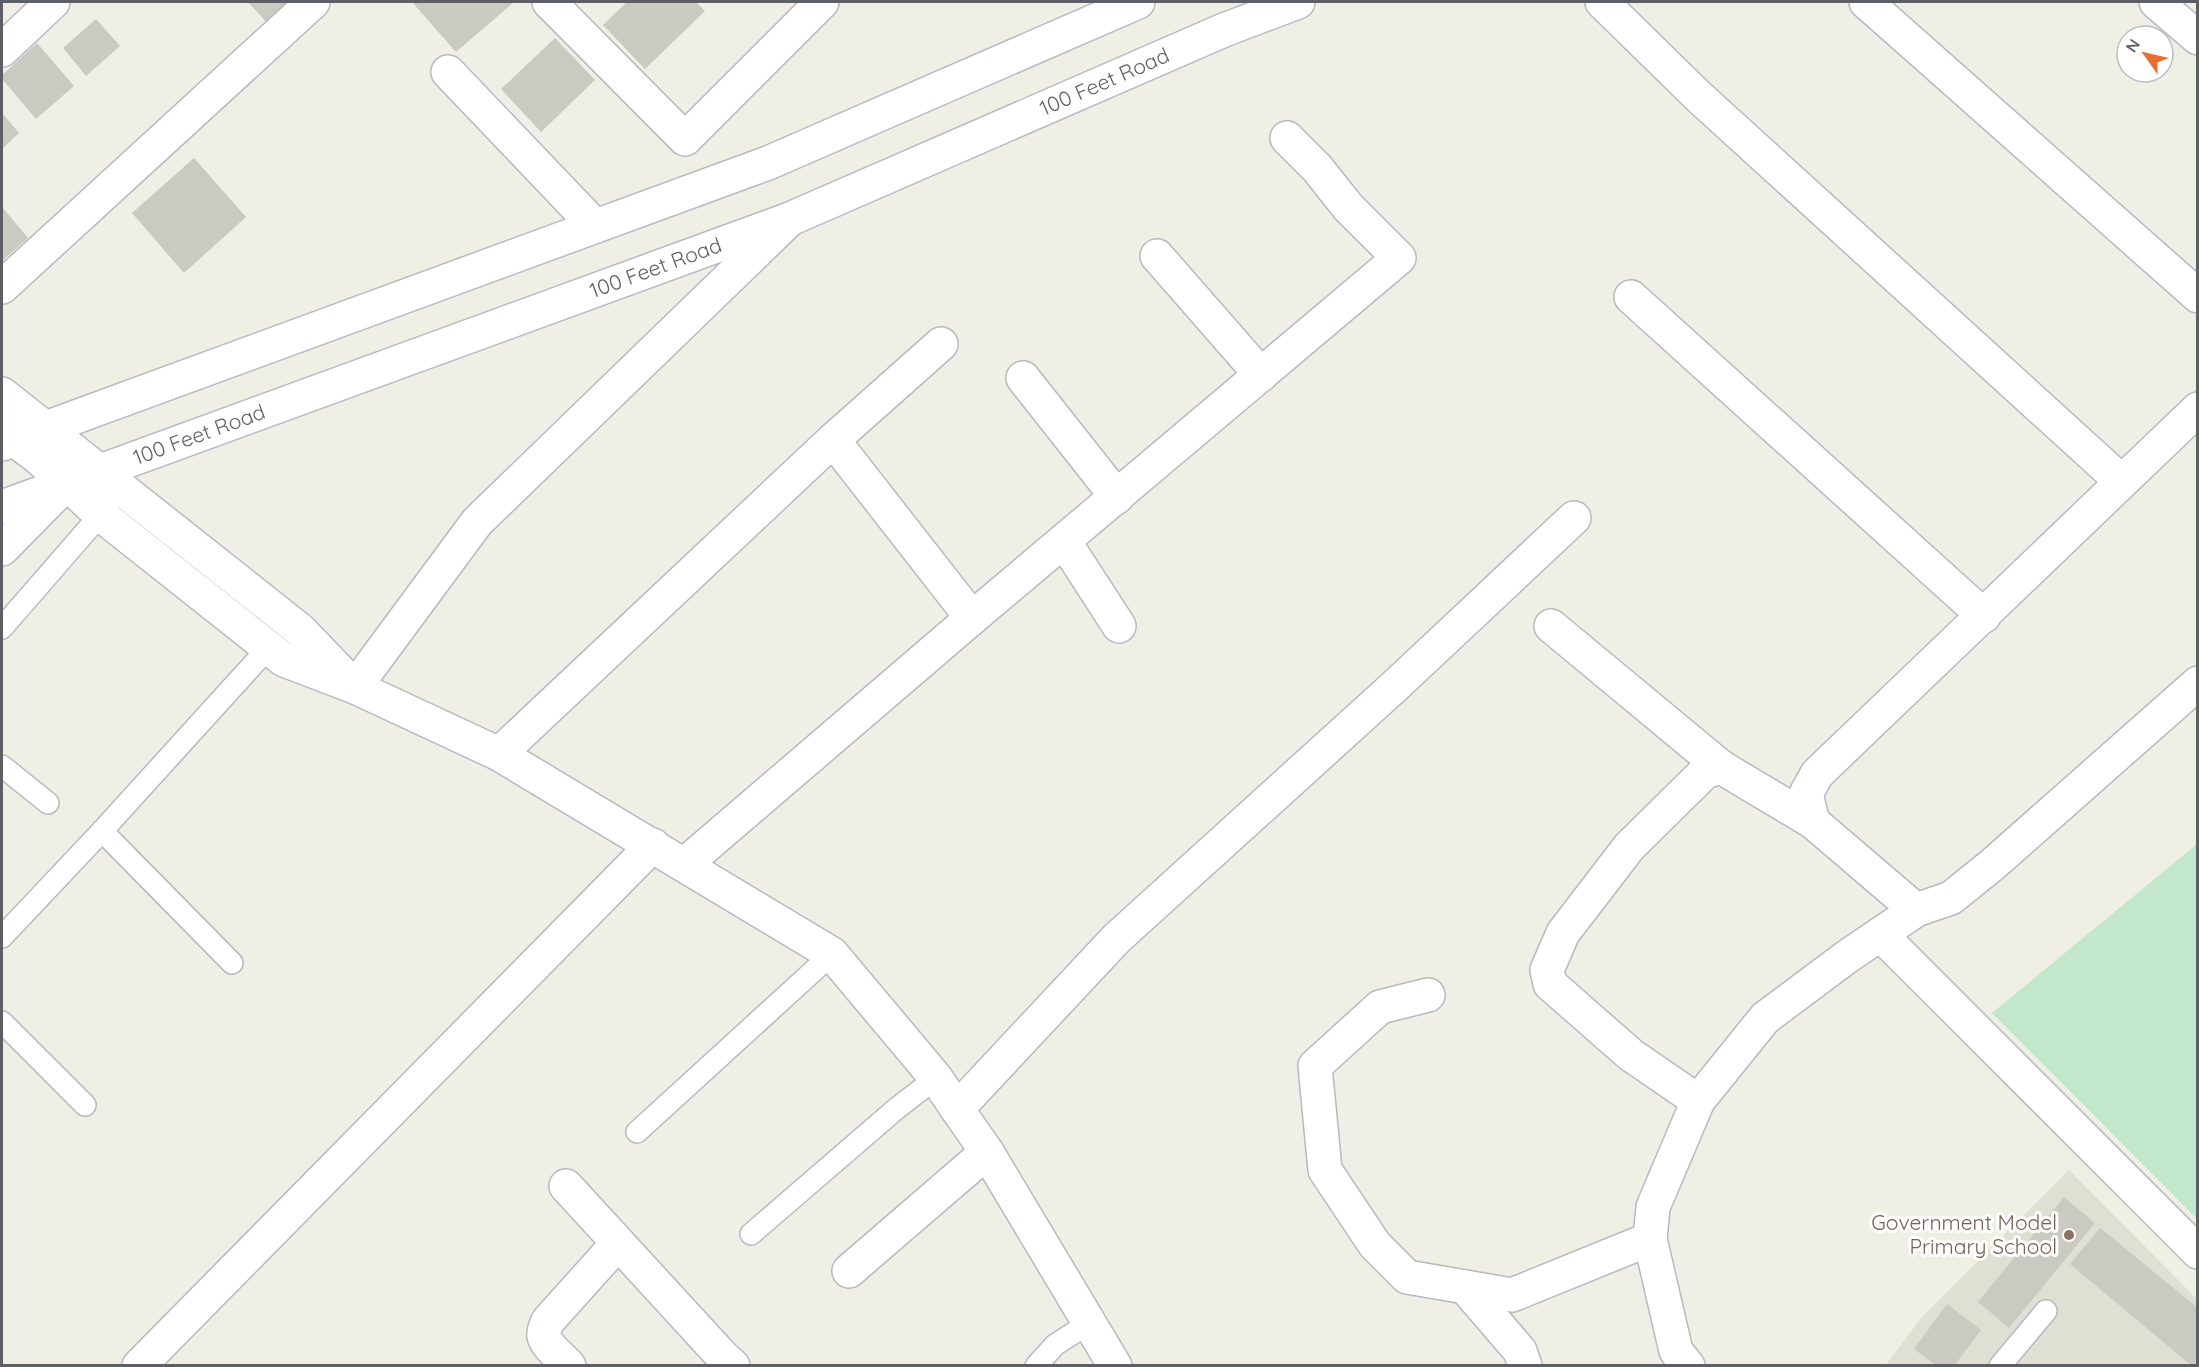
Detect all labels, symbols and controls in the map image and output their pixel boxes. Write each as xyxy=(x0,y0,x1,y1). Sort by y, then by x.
north arrow xyxy=(2115,24,2175,84)
text: N xyxy=(2121,35,2144,56)
street label: 100 Feet Road xyxy=(1035,41,1173,121)
street label: 100 Feet Road xyxy=(586,231,725,303)
street label: 100 Feet Road xyxy=(129,398,269,470)
place label: Government Model Primary School xyxy=(1871,1209,2057,1259)
marker: Government Model Primary School xyxy=(2062,1228,2076,1242)

